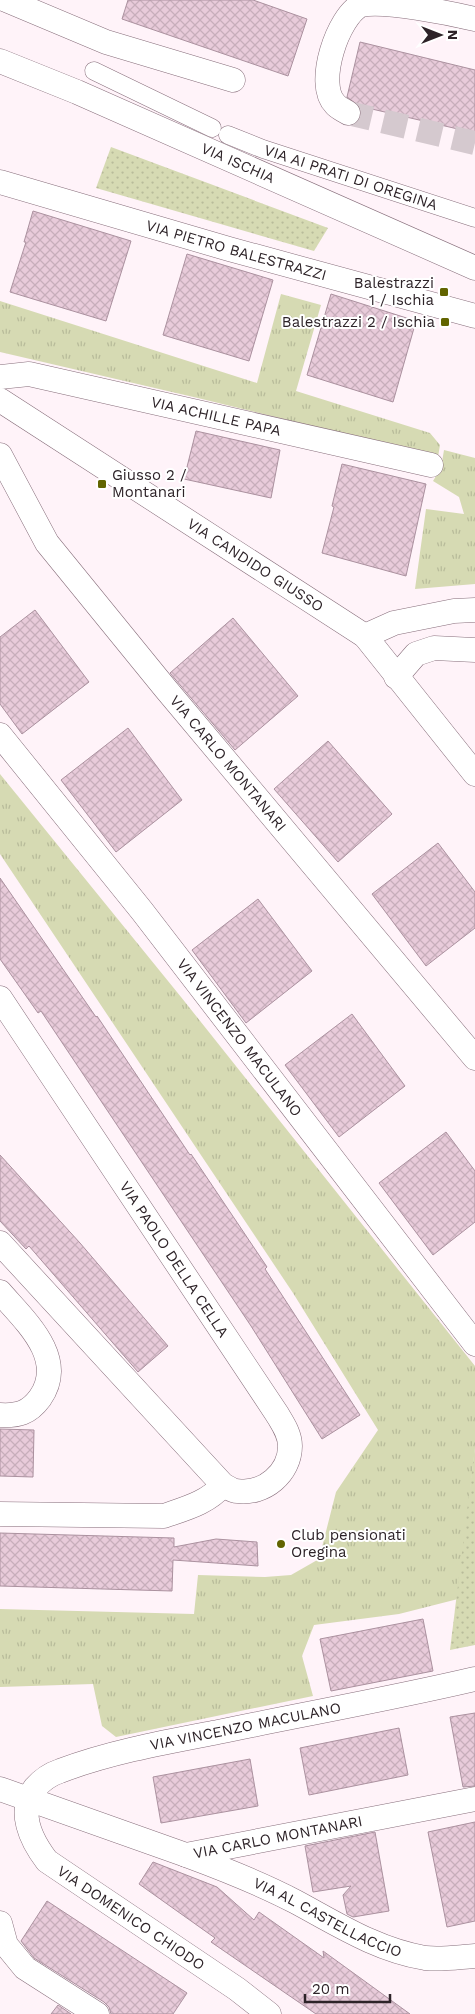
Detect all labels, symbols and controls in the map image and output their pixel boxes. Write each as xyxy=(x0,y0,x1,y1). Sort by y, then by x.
north arrow xyxy=(415,10,465,60)
text: N xyxy=(445,30,461,40)
street label: VIA ISCHIA xyxy=(198,139,278,187)
street label: VIA AI PRATI DI OREGINA xyxy=(262,141,440,214)
street label: VIA PIETRO BALESTRAZZI xyxy=(144,216,329,284)
place label: Balestrazzi 1 / Ischia xyxy=(354,274,435,309)
marker: Balestrazzi 1 / Ischia xyxy=(438,286,450,298)
place label: Balestrazzi 2 / Ischia xyxy=(282,313,436,331)
marker: Balestrazzi 2 / Ischia xyxy=(439,316,451,328)
street label: VIA ACHILLE PAPA xyxy=(149,393,283,440)
place label: Giusso 2 / Montanari xyxy=(112,466,187,501)
marker: Giusso 2 / Montanari xyxy=(96,478,108,490)
street label: VIA CANDIDO GIUSSO xyxy=(184,514,327,616)
street label: VIA CARLO MONTANARI xyxy=(166,692,290,835)
street label: VIA VINCENZO MACULANO xyxy=(173,955,306,1120)
street label: VIA PAOLO DELLA CELLA xyxy=(116,1178,232,1341)
place label: Club pensionati Oregina xyxy=(291,1526,406,1561)
marker: Club pensionati Oregina xyxy=(275,1538,287,1550)
street label: VIA VINCENZO MACULANO xyxy=(148,1699,342,1754)
street label: VIA CARLO MONTANARI xyxy=(192,1812,364,1862)
street label: VIA DOMENICO CHIODO xyxy=(54,1862,208,1974)
street label: VIA AL CASTELLACCIO xyxy=(251,1874,404,1961)
scale bar xyxy=(305,1972,390,2004)
text: 20 m xyxy=(312,1980,350,1998)

